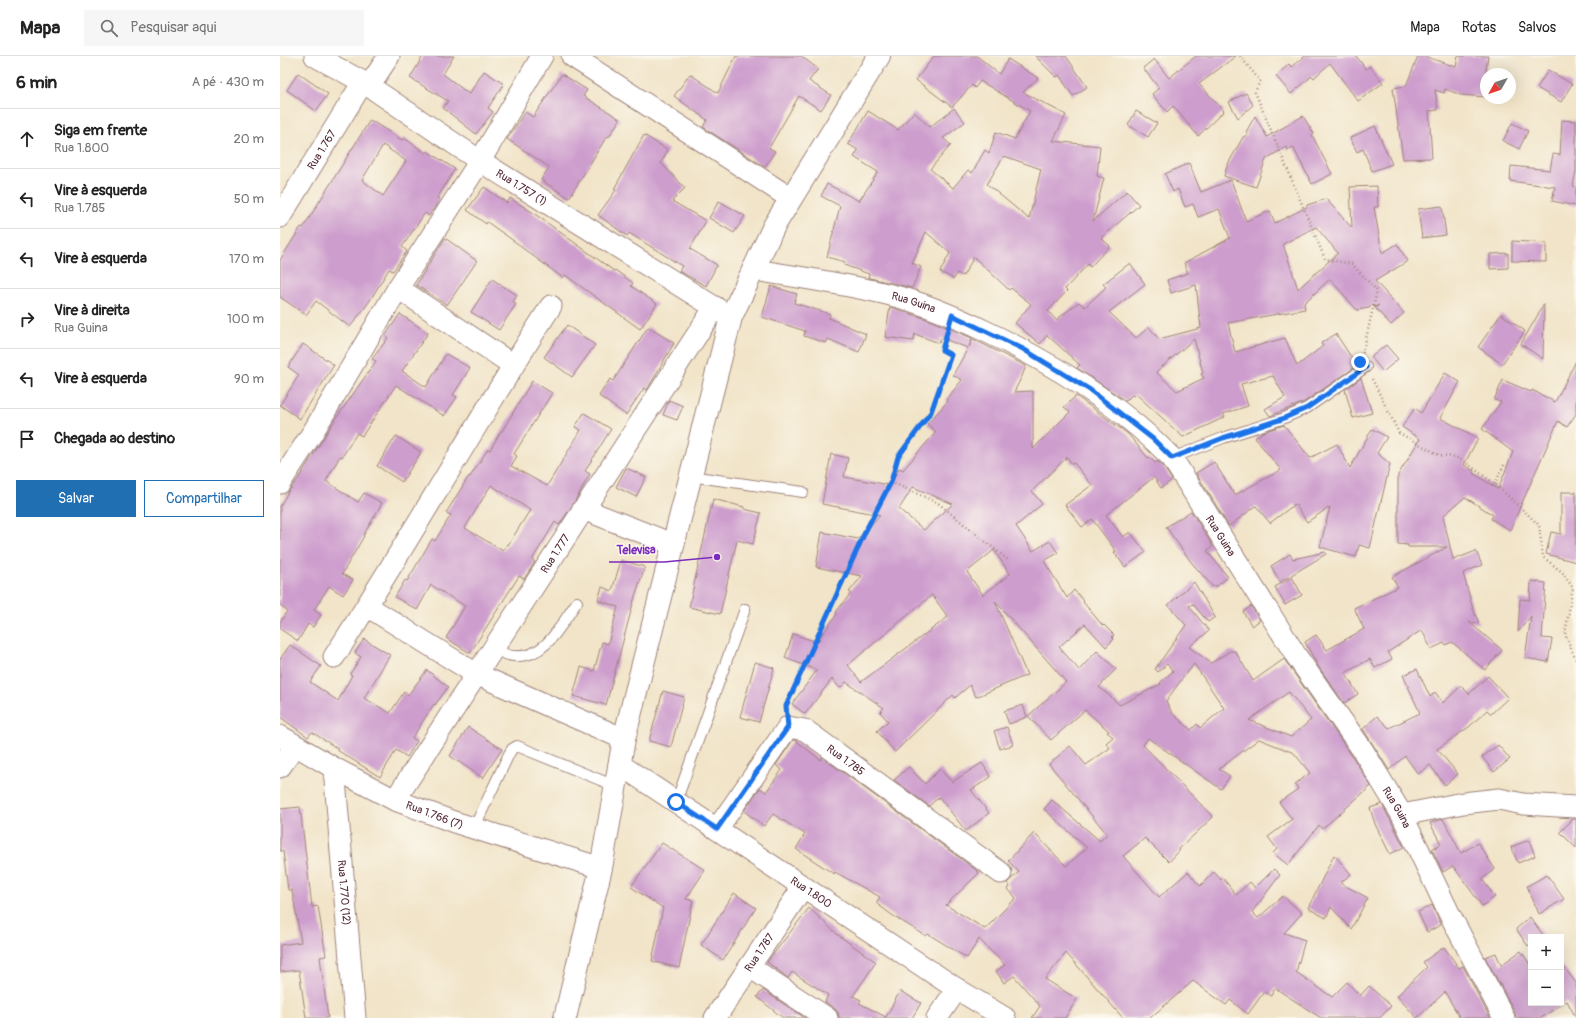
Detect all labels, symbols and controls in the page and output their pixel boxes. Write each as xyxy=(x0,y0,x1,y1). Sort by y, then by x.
search box xyxy=(84,10,364,46)
text: Mapa xyxy=(20,16,60,40)
icon: search xyxy=(98,17,120,39)
text: Pesquisar aqui xyxy=(130,18,216,37)
text: Mapa xyxy=(1410,19,1440,36)
text: Rotas xyxy=(1462,19,1496,36)
text: Salvos xyxy=(1518,19,1556,36)
north arrow xyxy=(1480,68,1516,104)
text: 6 min xyxy=(16,72,57,93)
text: A pé · 430 m xyxy=(192,74,264,90)
text: Siga em frente xyxy=(54,121,147,140)
icon: ahead xyxy=(16,128,38,150)
street label: Rua 1.767 xyxy=(305,128,339,172)
text: 20 m xyxy=(233,131,264,147)
text: Rua 1.800 xyxy=(54,140,109,156)
street label: Rua 1.757 (1) xyxy=(494,167,550,208)
text: Vire à esquerda xyxy=(54,181,147,200)
icon: left xyxy=(16,188,38,210)
text: 50 m xyxy=(234,191,264,207)
text: Rua 1.785 xyxy=(54,200,105,216)
icon: left xyxy=(16,248,38,270)
text: Vire à esquerda xyxy=(54,249,147,268)
text: 170 m xyxy=(229,251,264,267)
street label: Rua Guina xyxy=(890,289,937,316)
text: Vire à direita xyxy=(54,301,130,320)
icon: right xyxy=(16,308,38,330)
text: 100 m xyxy=(227,311,264,327)
text: Rua Guina xyxy=(54,320,108,336)
route end xyxy=(1351,353,1369,371)
icon: left xyxy=(16,368,38,390)
text: Vire à esquerda xyxy=(54,369,147,388)
text: 90 m xyxy=(234,371,264,387)
icon: arrive xyxy=(16,428,38,450)
text: Chegada ao destino xyxy=(54,429,175,448)
button: Salvar xyxy=(16,480,136,517)
button: Compartilhar xyxy=(144,480,264,517)
street label: Rua Guina xyxy=(1203,513,1238,559)
street label: Rua 1.777 xyxy=(538,532,573,576)
callout: Televisa xyxy=(609,538,664,562)
text: Televisa xyxy=(615,543,656,558)
street label: Rua 1.785 xyxy=(824,742,867,778)
street label: Rua Guina xyxy=(1379,785,1413,830)
route start xyxy=(667,793,685,811)
street label: Rua 1.766 (7) xyxy=(404,799,465,832)
street label: Rua 1.770 (12) xyxy=(335,859,353,926)
street label: Rua 1.800 xyxy=(788,874,834,911)
street label: Rua 1.787 xyxy=(742,931,777,974)
map controls xyxy=(1528,934,1564,1006)
button: + xyxy=(1528,934,1564,970)
button: − xyxy=(1528,970,1564,1006)

